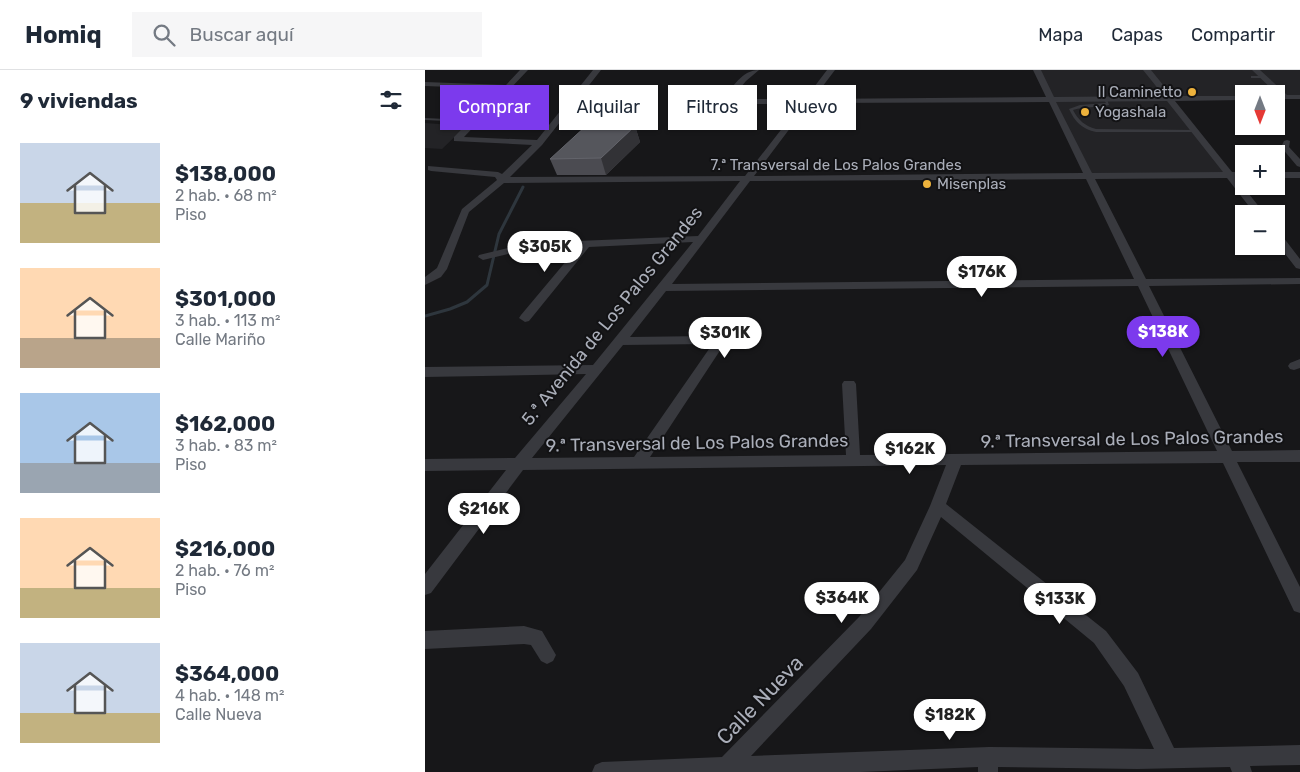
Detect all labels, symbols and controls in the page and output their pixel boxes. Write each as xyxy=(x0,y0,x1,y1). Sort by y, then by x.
search box xyxy=(132,12,482,57)
text: Homiq xyxy=(25,21,102,49)
icon: search xyxy=(150,21,178,49)
text: Buscar aquí xyxy=(190,23,294,46)
text: Mapa xyxy=(1038,24,1083,46)
text: Capas xyxy=(1111,24,1163,46)
text: Compartir xyxy=(1191,24,1275,46)
place label: Il Caminetto xyxy=(1098,83,1182,101)
chip: Comprar xyxy=(440,85,549,130)
chip: Alquilar xyxy=(559,85,658,130)
chip: Filtros xyxy=(668,85,757,130)
chip: Nuevo xyxy=(767,85,856,130)
north arrow xyxy=(1235,85,1285,135)
map controls xyxy=(1235,85,1285,255)
icon: filters xyxy=(377,86,405,114)
marker: Il Caminetto xyxy=(1186,86,1198,98)
text: 9 viviendas xyxy=(20,88,138,113)
place label: Yogashala xyxy=(1095,103,1166,121)
marker: Yogashala xyxy=(1079,106,1091,118)
button: + xyxy=(1235,145,1285,195)
street label: 7.ª Transversal de Los Palos Grandes xyxy=(710,156,962,174)
text: $138,000 xyxy=(175,161,276,186)
icon: home xyxy=(60,163,120,223)
place label: Misenplas xyxy=(937,175,1007,193)
marker: Misenplas xyxy=(921,178,933,190)
text: 2 hab. · 68 m² xyxy=(175,186,277,205)
street label: 5.ª Avenida de Los Palos Grandes xyxy=(517,202,707,430)
text: Piso xyxy=(175,205,207,224)
button: − xyxy=(1235,205,1285,255)
pin: $305K xyxy=(510,230,580,273)
text: $305K xyxy=(518,237,572,256)
pin: $176K xyxy=(947,256,1017,298)
text: $176K xyxy=(958,262,1006,281)
text: $301,000 xyxy=(175,286,276,311)
icon: home xyxy=(60,288,120,348)
text: 3 hab. · 113 m² xyxy=(175,311,281,330)
pin: $301K xyxy=(690,316,760,359)
pin: $138K xyxy=(1128,316,1198,358)
text: $138K xyxy=(1138,322,1188,341)
text: $301K xyxy=(700,323,750,342)
text: Calle Mariño xyxy=(175,330,266,349)
text: $162,000 xyxy=(175,411,275,436)
icon: home xyxy=(60,413,120,473)
street label: 9.ª Transversal de Los Palos Grandes xyxy=(980,425,1284,453)
street label: 9.ª Transversal de Los Palos Grandes xyxy=(545,429,849,457)
pin: $162K xyxy=(875,432,945,475)
text: 3 hab. · 83 m² xyxy=(175,436,277,455)
text: $162K xyxy=(885,439,935,458)
text: Piso xyxy=(175,455,207,474)
pin: $216K xyxy=(449,492,519,535)
text: $216K xyxy=(459,499,509,518)
text: $216,000 xyxy=(175,536,275,561)
icon: home xyxy=(60,538,120,598)
text: 2 hab. · 76 m² xyxy=(175,561,274,580)
text: Piso xyxy=(175,580,207,599)
pin: $364K xyxy=(807,582,877,624)
pin: $133K xyxy=(1025,582,1095,625)
text: $364K xyxy=(815,588,869,607)
text: $133K xyxy=(1035,589,1085,608)
street label: Calle Nueva xyxy=(711,650,808,749)
text: $364,000 xyxy=(175,661,279,686)
icon: home xyxy=(60,663,120,723)
text: 4 hab. · 148 m² xyxy=(175,686,285,705)
pin: $182K xyxy=(915,698,985,741)
text: Calle Nueva xyxy=(175,705,262,724)
text: $182K xyxy=(925,705,975,724)

